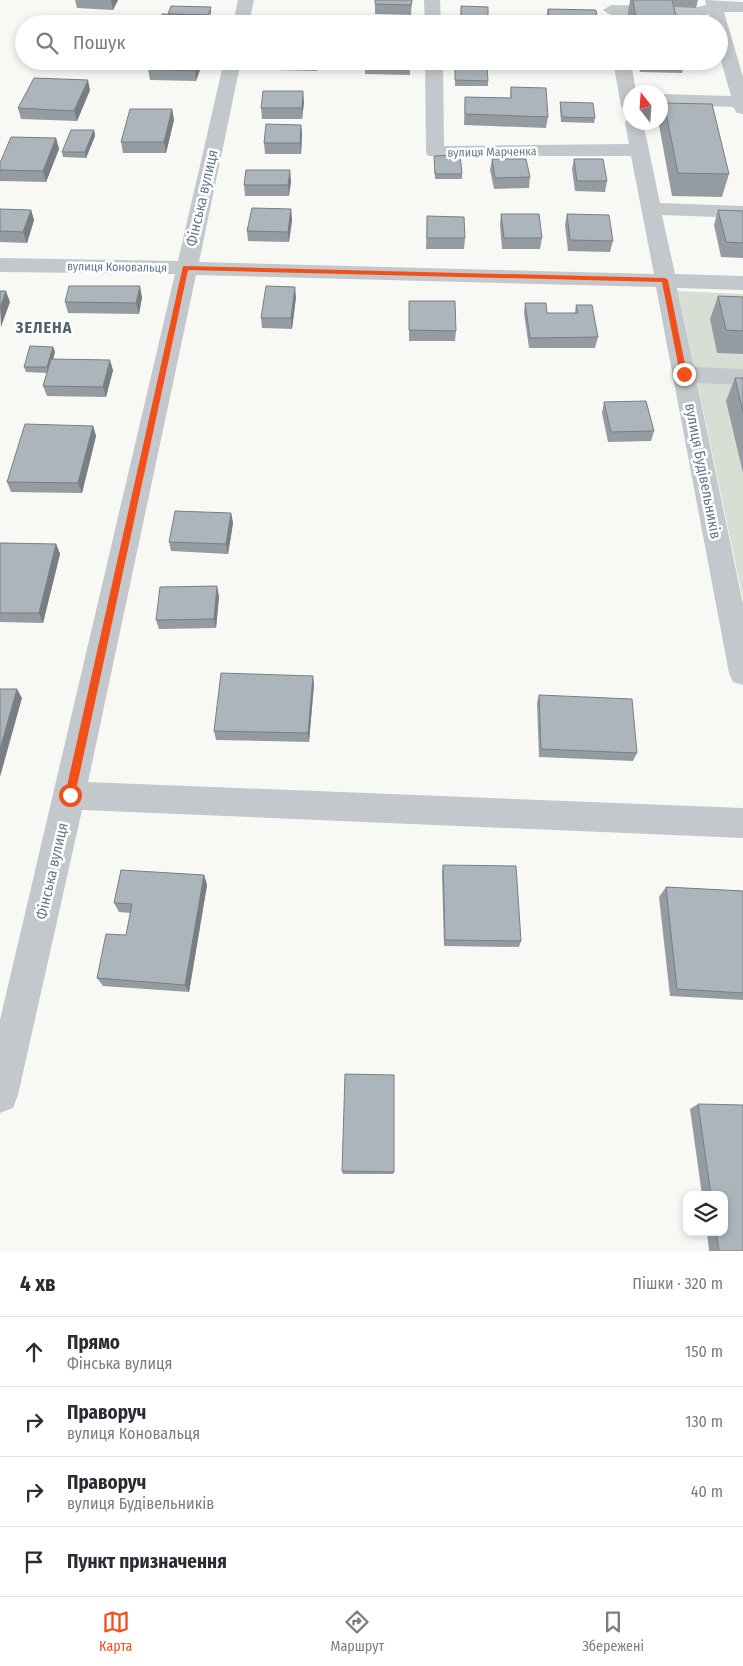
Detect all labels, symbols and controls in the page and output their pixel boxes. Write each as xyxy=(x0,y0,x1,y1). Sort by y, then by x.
search box xyxy=(15,15,728,70)
icon: search xyxy=(33,29,61,57)
text: Пошук xyxy=(73,31,125,54)
north arrow xyxy=(623,85,668,130)
street label: вулиця Марченка xyxy=(447,144,537,160)
street label: Фінська вулиця xyxy=(182,148,222,248)
street label: вулиця Коновальця xyxy=(67,259,167,275)
district label: ЗЕЛЕНА xyxy=(15,318,72,337)
route end xyxy=(673,363,696,386)
street label: вулиця Будівельників xyxy=(681,402,725,540)
route start xyxy=(59,784,82,807)
street label: Фінська вулиця xyxy=(32,821,72,921)
map controls xyxy=(683,1191,728,1236)
button: layers xyxy=(683,1191,728,1236)
text: 4 хв xyxy=(20,1271,56,1297)
text: Пішки · 320 m xyxy=(632,1274,723,1293)
text: Прямо xyxy=(67,1331,120,1354)
icon: ahead xyxy=(20,1338,48,1366)
text: 150 m xyxy=(685,1342,723,1361)
text: Фінська вулиця xyxy=(67,1354,172,1373)
text: Праворуч xyxy=(67,1401,146,1424)
icon: right xyxy=(20,1408,48,1436)
text: 130 m xyxy=(685,1412,723,1431)
text: вулиця Коновальця xyxy=(67,1424,200,1443)
text: Праворуч xyxy=(67,1471,146,1494)
icon: right xyxy=(20,1478,48,1506)
text: 40 m xyxy=(691,1482,723,1501)
text: вулиця Будівельників xyxy=(67,1494,214,1513)
icon: arrive xyxy=(20,1548,48,1576)
text: Пункт призначення xyxy=(67,1550,227,1573)
tab: Карта xyxy=(99,1608,132,1655)
tab: Маршрут xyxy=(330,1608,384,1655)
tab: Збережені xyxy=(582,1608,644,1655)

